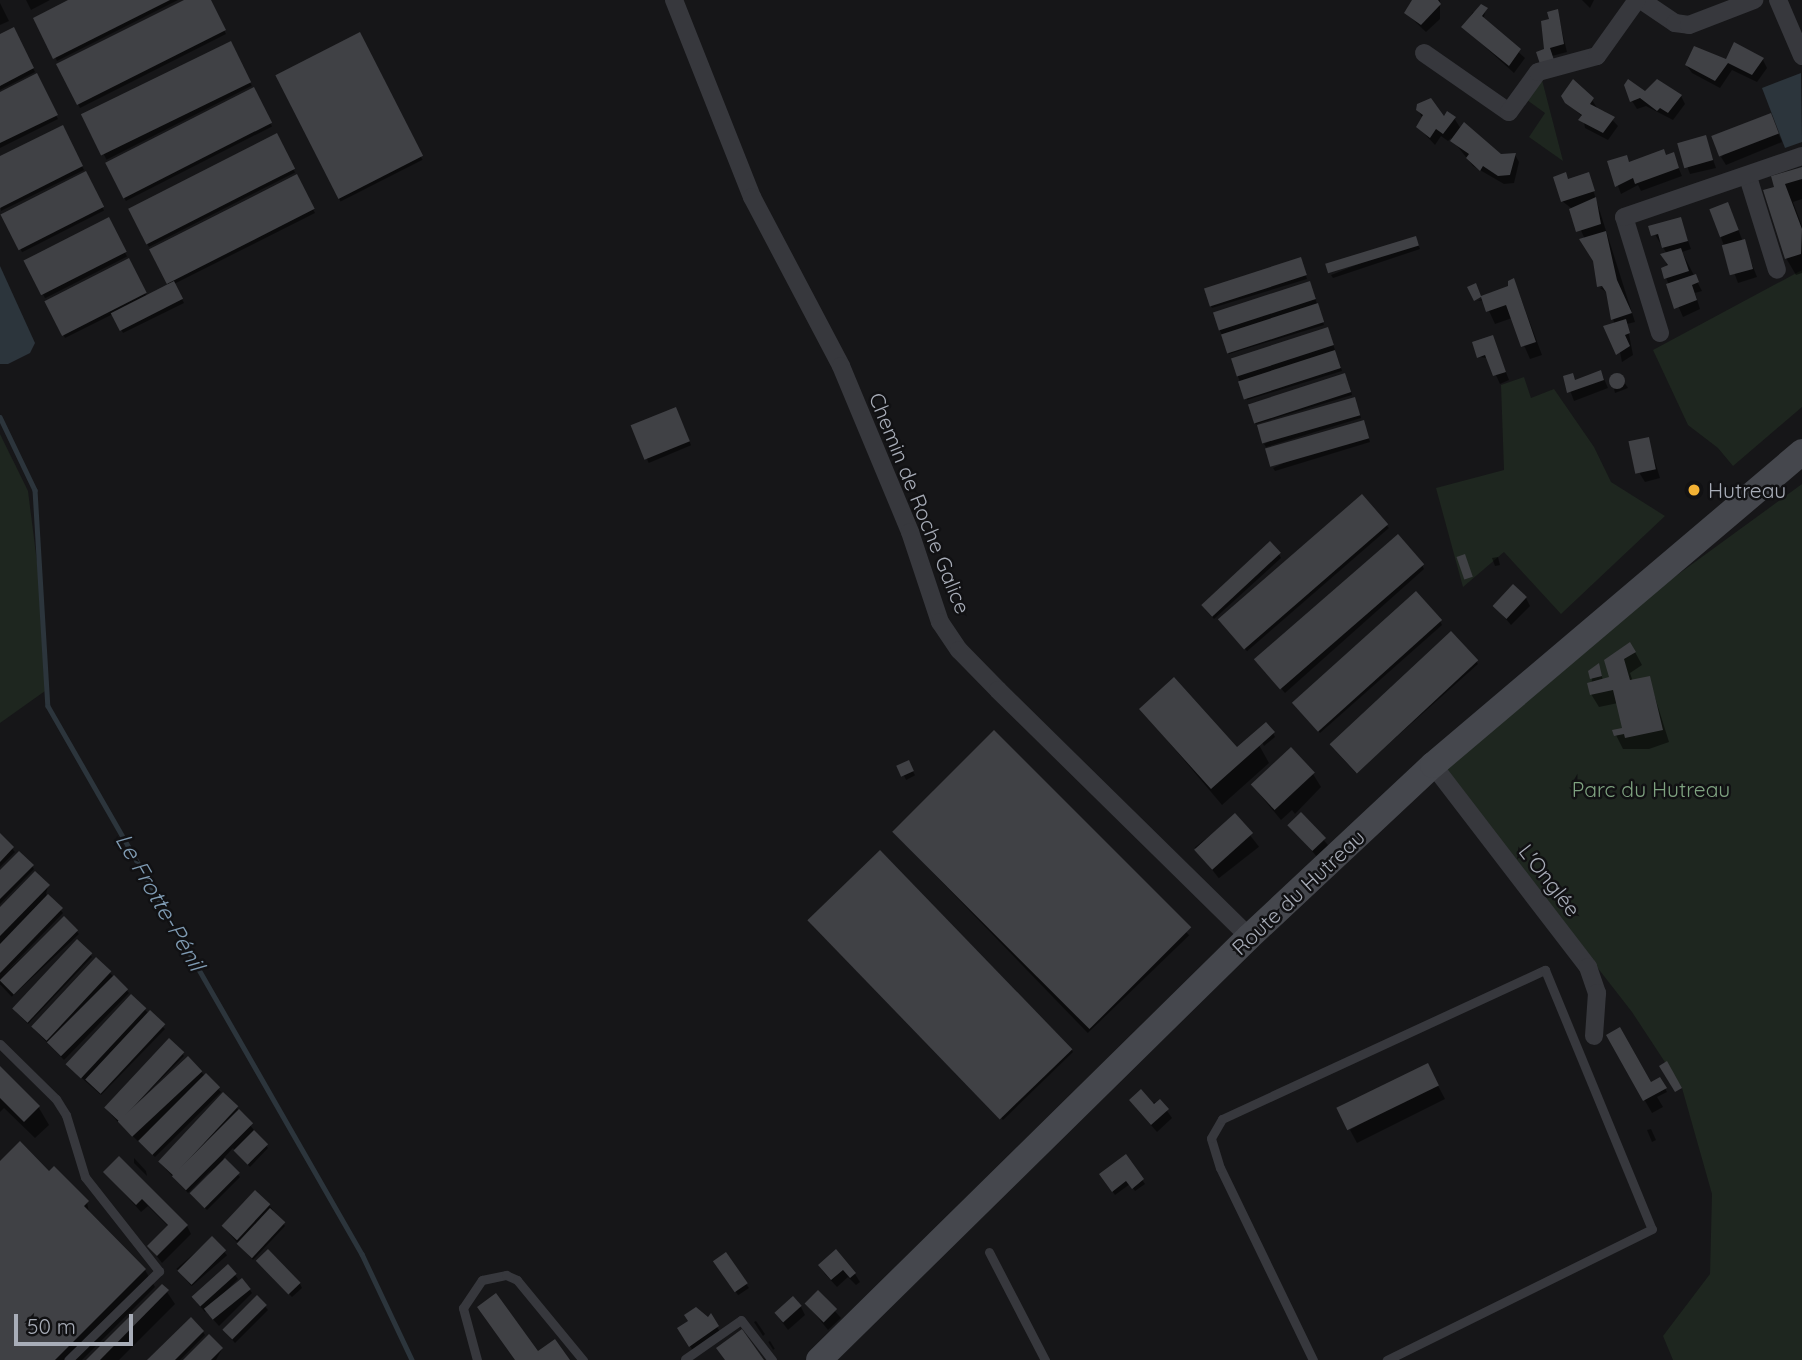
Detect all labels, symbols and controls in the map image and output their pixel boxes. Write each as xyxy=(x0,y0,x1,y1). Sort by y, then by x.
street label: Chemin de Roche Galice xyxy=(864,389,976,617)
place label: Hutreau xyxy=(1708,477,1786,503)
marker: Hutreau xyxy=(1686,482,1702,498)
park label: Parc du Hutreau xyxy=(1572,776,1730,802)
street label: Route du Hutreau xyxy=(1226,824,1370,960)
water label: Le Frotte-Pénil xyxy=(110,828,210,976)
street label: L'Onglée xyxy=(1514,839,1586,921)
scale bar xyxy=(18,1300,136,1344)
text: 50 m xyxy=(27,1313,76,1339)

